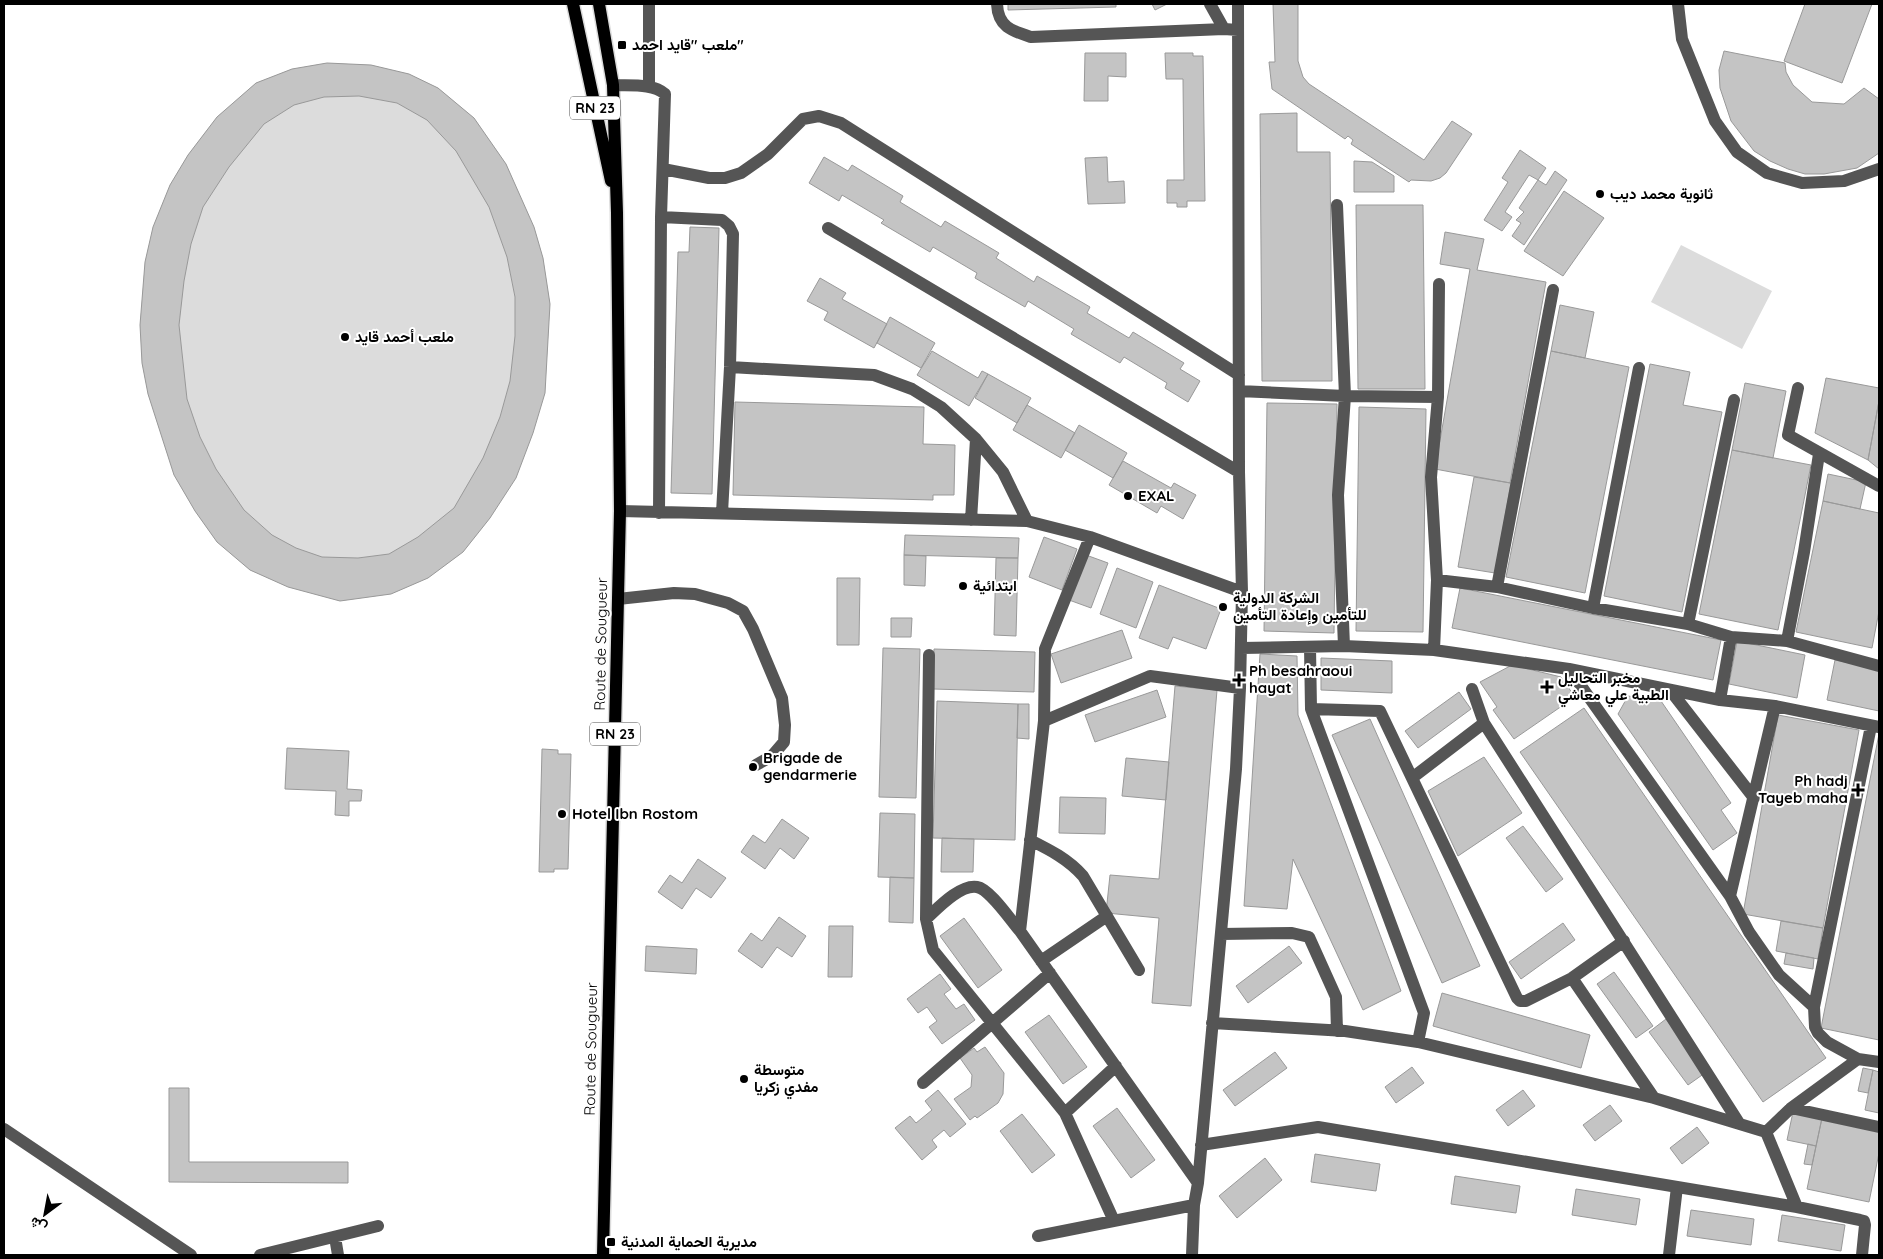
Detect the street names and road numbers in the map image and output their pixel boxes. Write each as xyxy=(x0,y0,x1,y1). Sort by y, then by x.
road number: RN 23 xyxy=(570,96,620,120)
street label: Route de Sougueur xyxy=(590,577,611,711)
road number: RN 23 xyxy=(590,722,640,746)
street label: Route de Sougueur xyxy=(580,982,601,1116)

